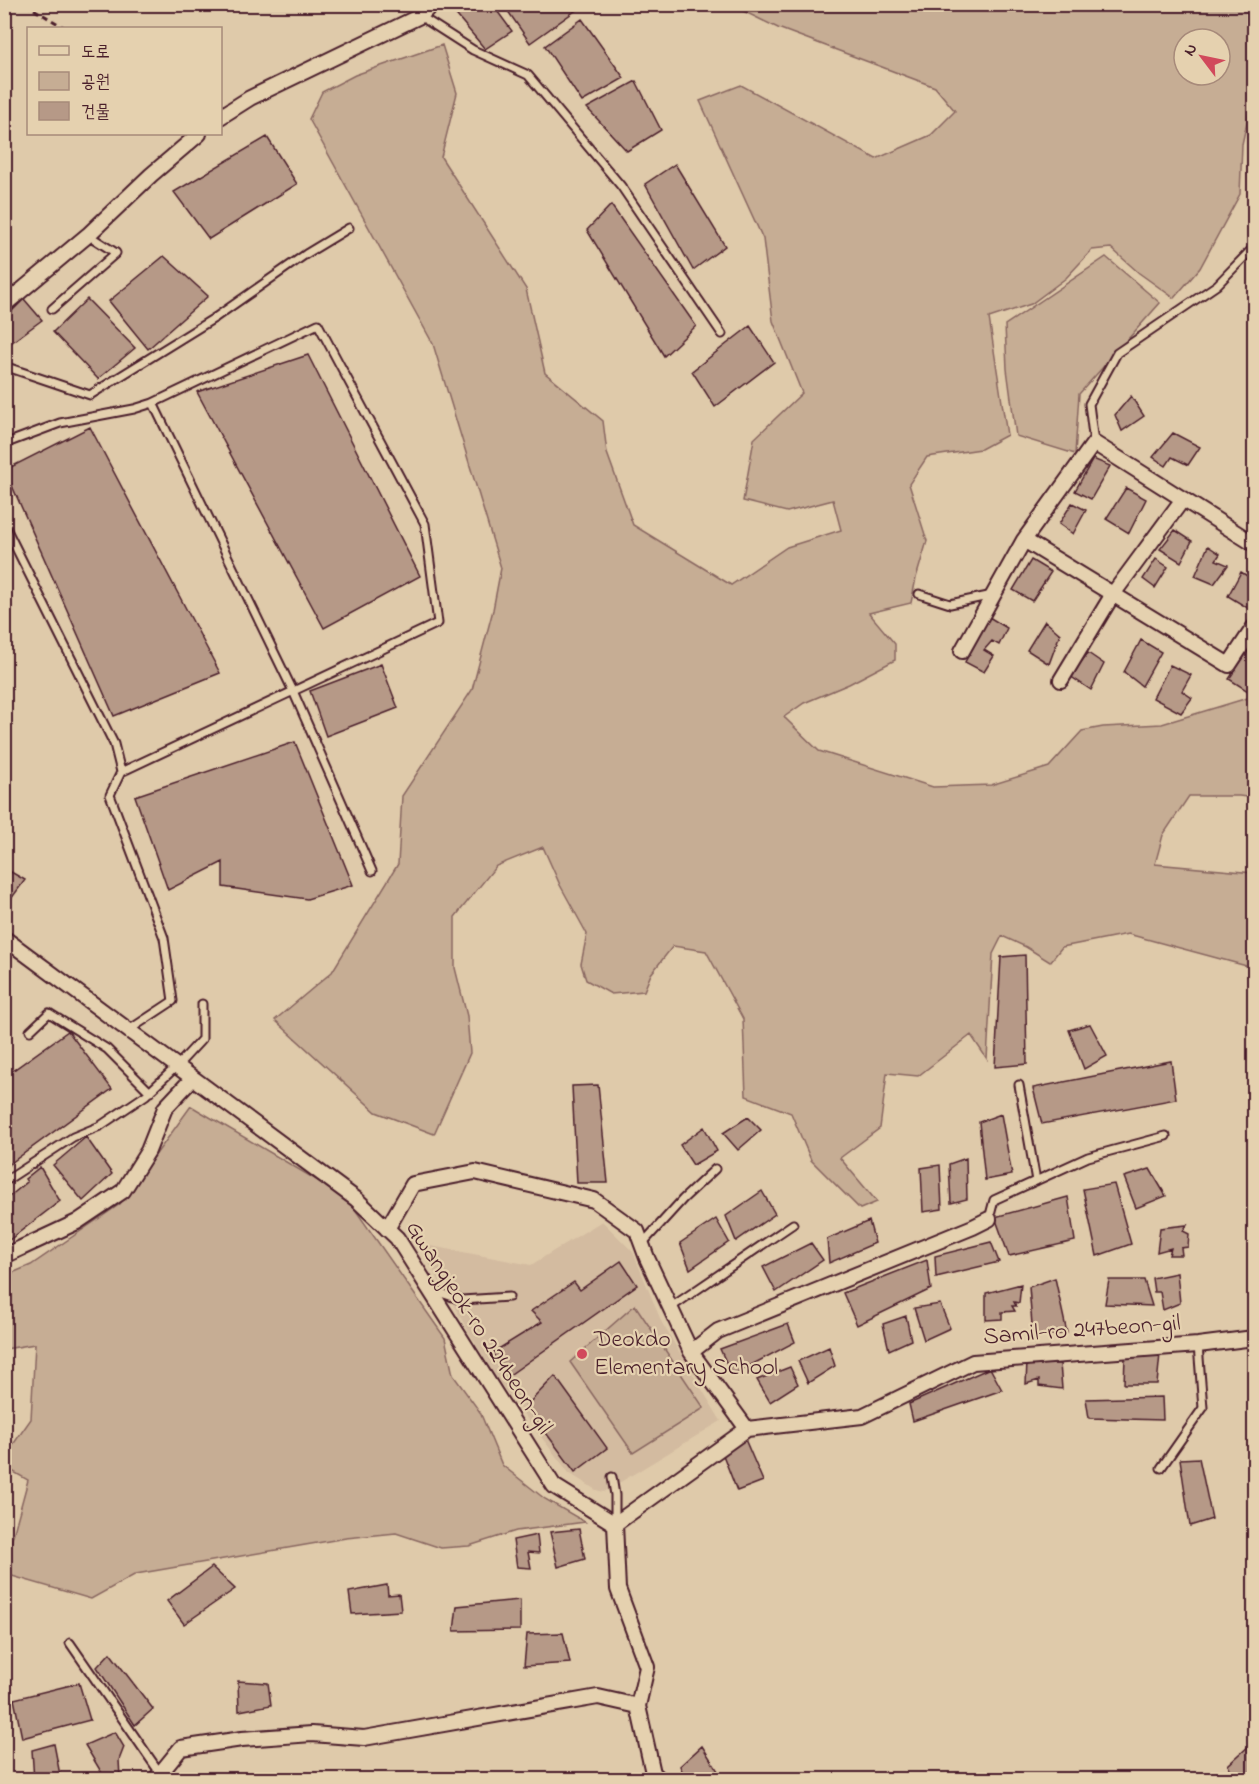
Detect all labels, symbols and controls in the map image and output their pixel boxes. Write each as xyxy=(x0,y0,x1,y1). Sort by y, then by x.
legend xyxy=(27,27,222,135)
north arrow xyxy=(1172,27,1232,87)
text: N xyxy=(1178,39,1204,61)
text: 도로 xyxy=(81,40,110,66)
text: 공원 xyxy=(81,70,110,96)
text: 건물 xyxy=(81,100,110,126)
street label: Gwangjeok-ro 224beon-gil xyxy=(396,1214,560,1442)
street label: Samil-ro 247beon-gil xyxy=(982,1307,1182,1355)
place label: Deokdo Elementary School xyxy=(593,1323,778,1387)
marker: Deokdo Elementary School xyxy=(575,1347,589,1361)

